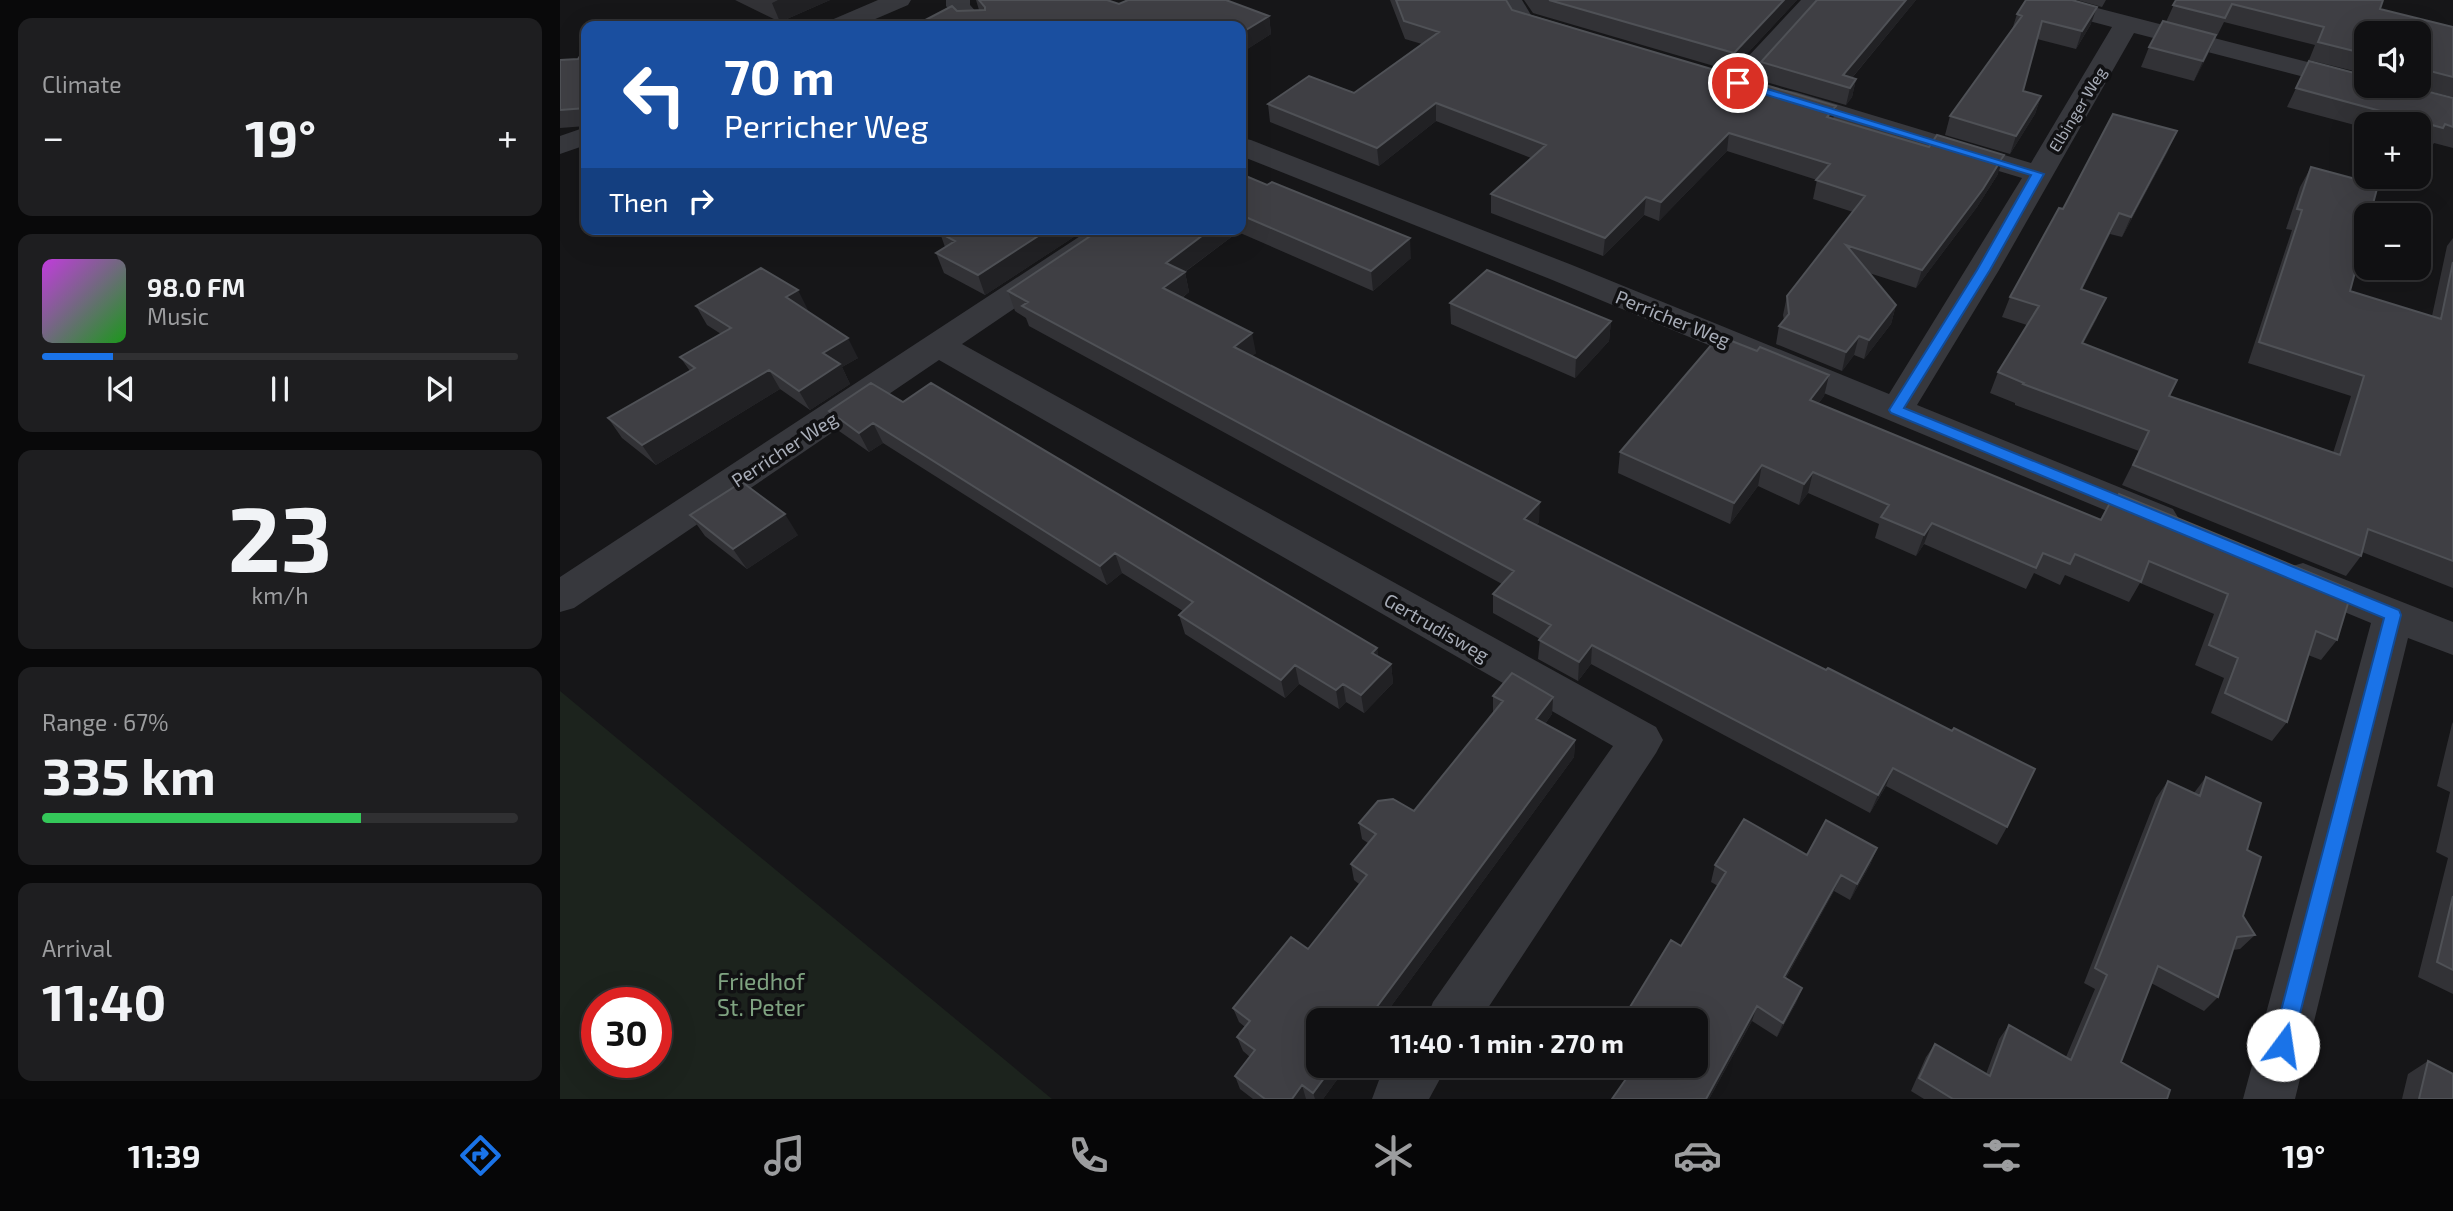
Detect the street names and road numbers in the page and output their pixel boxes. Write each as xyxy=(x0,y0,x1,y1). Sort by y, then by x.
street label: Elbinger Weg xyxy=(2044,63,2110,155)
street label: Perricher Weg xyxy=(1612,285,1734,352)
street label: Perricher Weg xyxy=(727,406,842,492)
street label: Gertrudisweg xyxy=(1381,588,1494,666)

